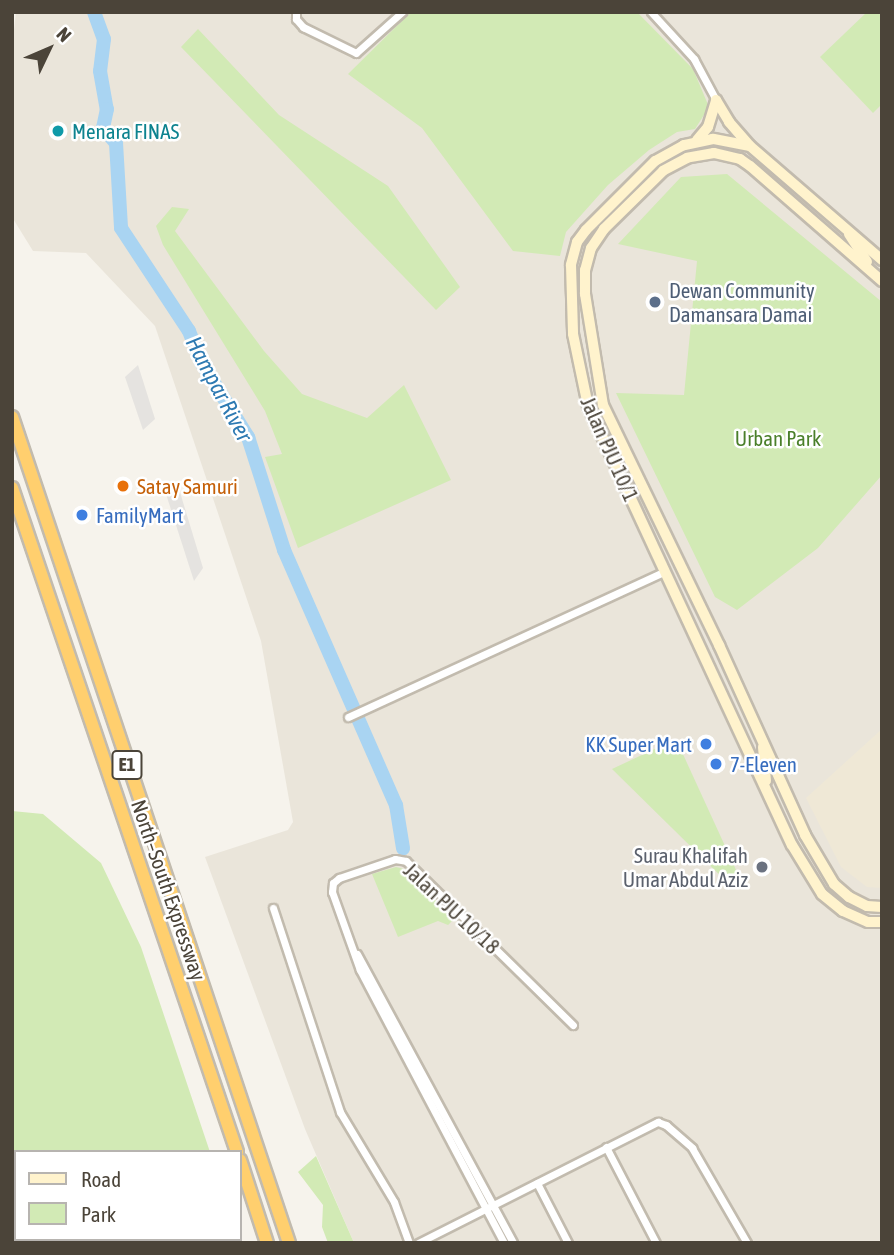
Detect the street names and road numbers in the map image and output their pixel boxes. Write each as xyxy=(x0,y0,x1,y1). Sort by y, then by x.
street label: Jalan PJU 10/1 xyxy=(576,393,644,505)
road number: E1 xyxy=(111,750,143,780)
street label: North–South Expressway xyxy=(126,796,212,984)
street label: Jalan PJU 10/18 xyxy=(399,857,505,959)

